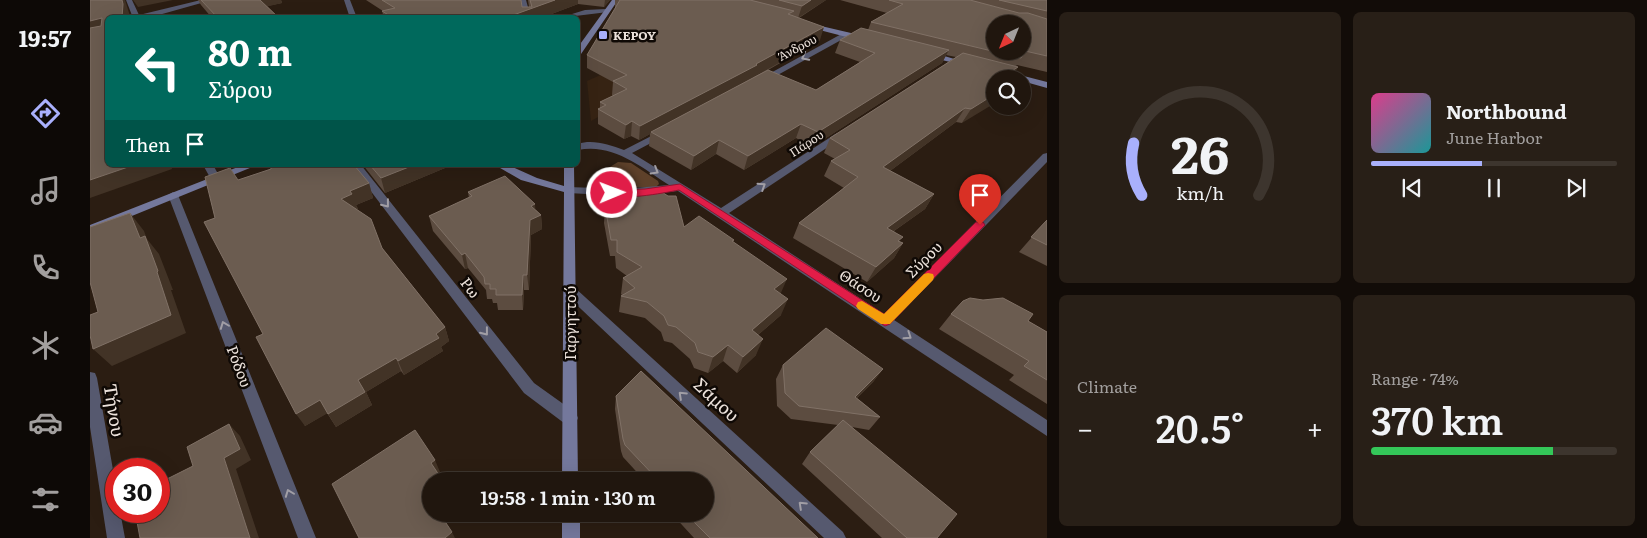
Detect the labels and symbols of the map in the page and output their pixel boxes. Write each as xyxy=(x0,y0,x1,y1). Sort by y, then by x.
north arrow xyxy=(986,15,1031,60)
place label: ΚΕΡΟΥ xyxy=(613,26,656,44)
marker: ΚΕΡΟΥ xyxy=(597,29,609,41)
street label: Άνδρου xyxy=(774,29,820,65)
one-way arrow xyxy=(801,51,810,61)
street label: Πάρου xyxy=(785,125,827,161)
one-way arrow xyxy=(649,165,658,175)
position arrow xyxy=(585,166,637,218)
pin xyxy=(959,174,1001,225)
one-way arrow xyxy=(756,183,766,192)
one-way arrow xyxy=(380,198,389,207)
street label: Σύρου xyxy=(899,235,947,283)
street label: Θάσου xyxy=(835,263,887,308)
street label: Ρω xyxy=(456,272,487,302)
street label: Γαργηττού xyxy=(558,286,581,360)
one-way arrow xyxy=(220,321,230,330)
one-way arrow xyxy=(480,326,488,335)
one-way arrow xyxy=(902,330,912,339)
street label: Ρόδου xyxy=(222,342,259,390)
street label: Σάμου xyxy=(688,371,746,427)
street label: Τήνου xyxy=(97,381,133,439)
one-way arrow xyxy=(679,391,688,400)
speed limit sign: 30 xyxy=(105,458,170,523)
one-way arrow xyxy=(285,489,295,497)
one-way arrow xyxy=(798,502,807,511)

